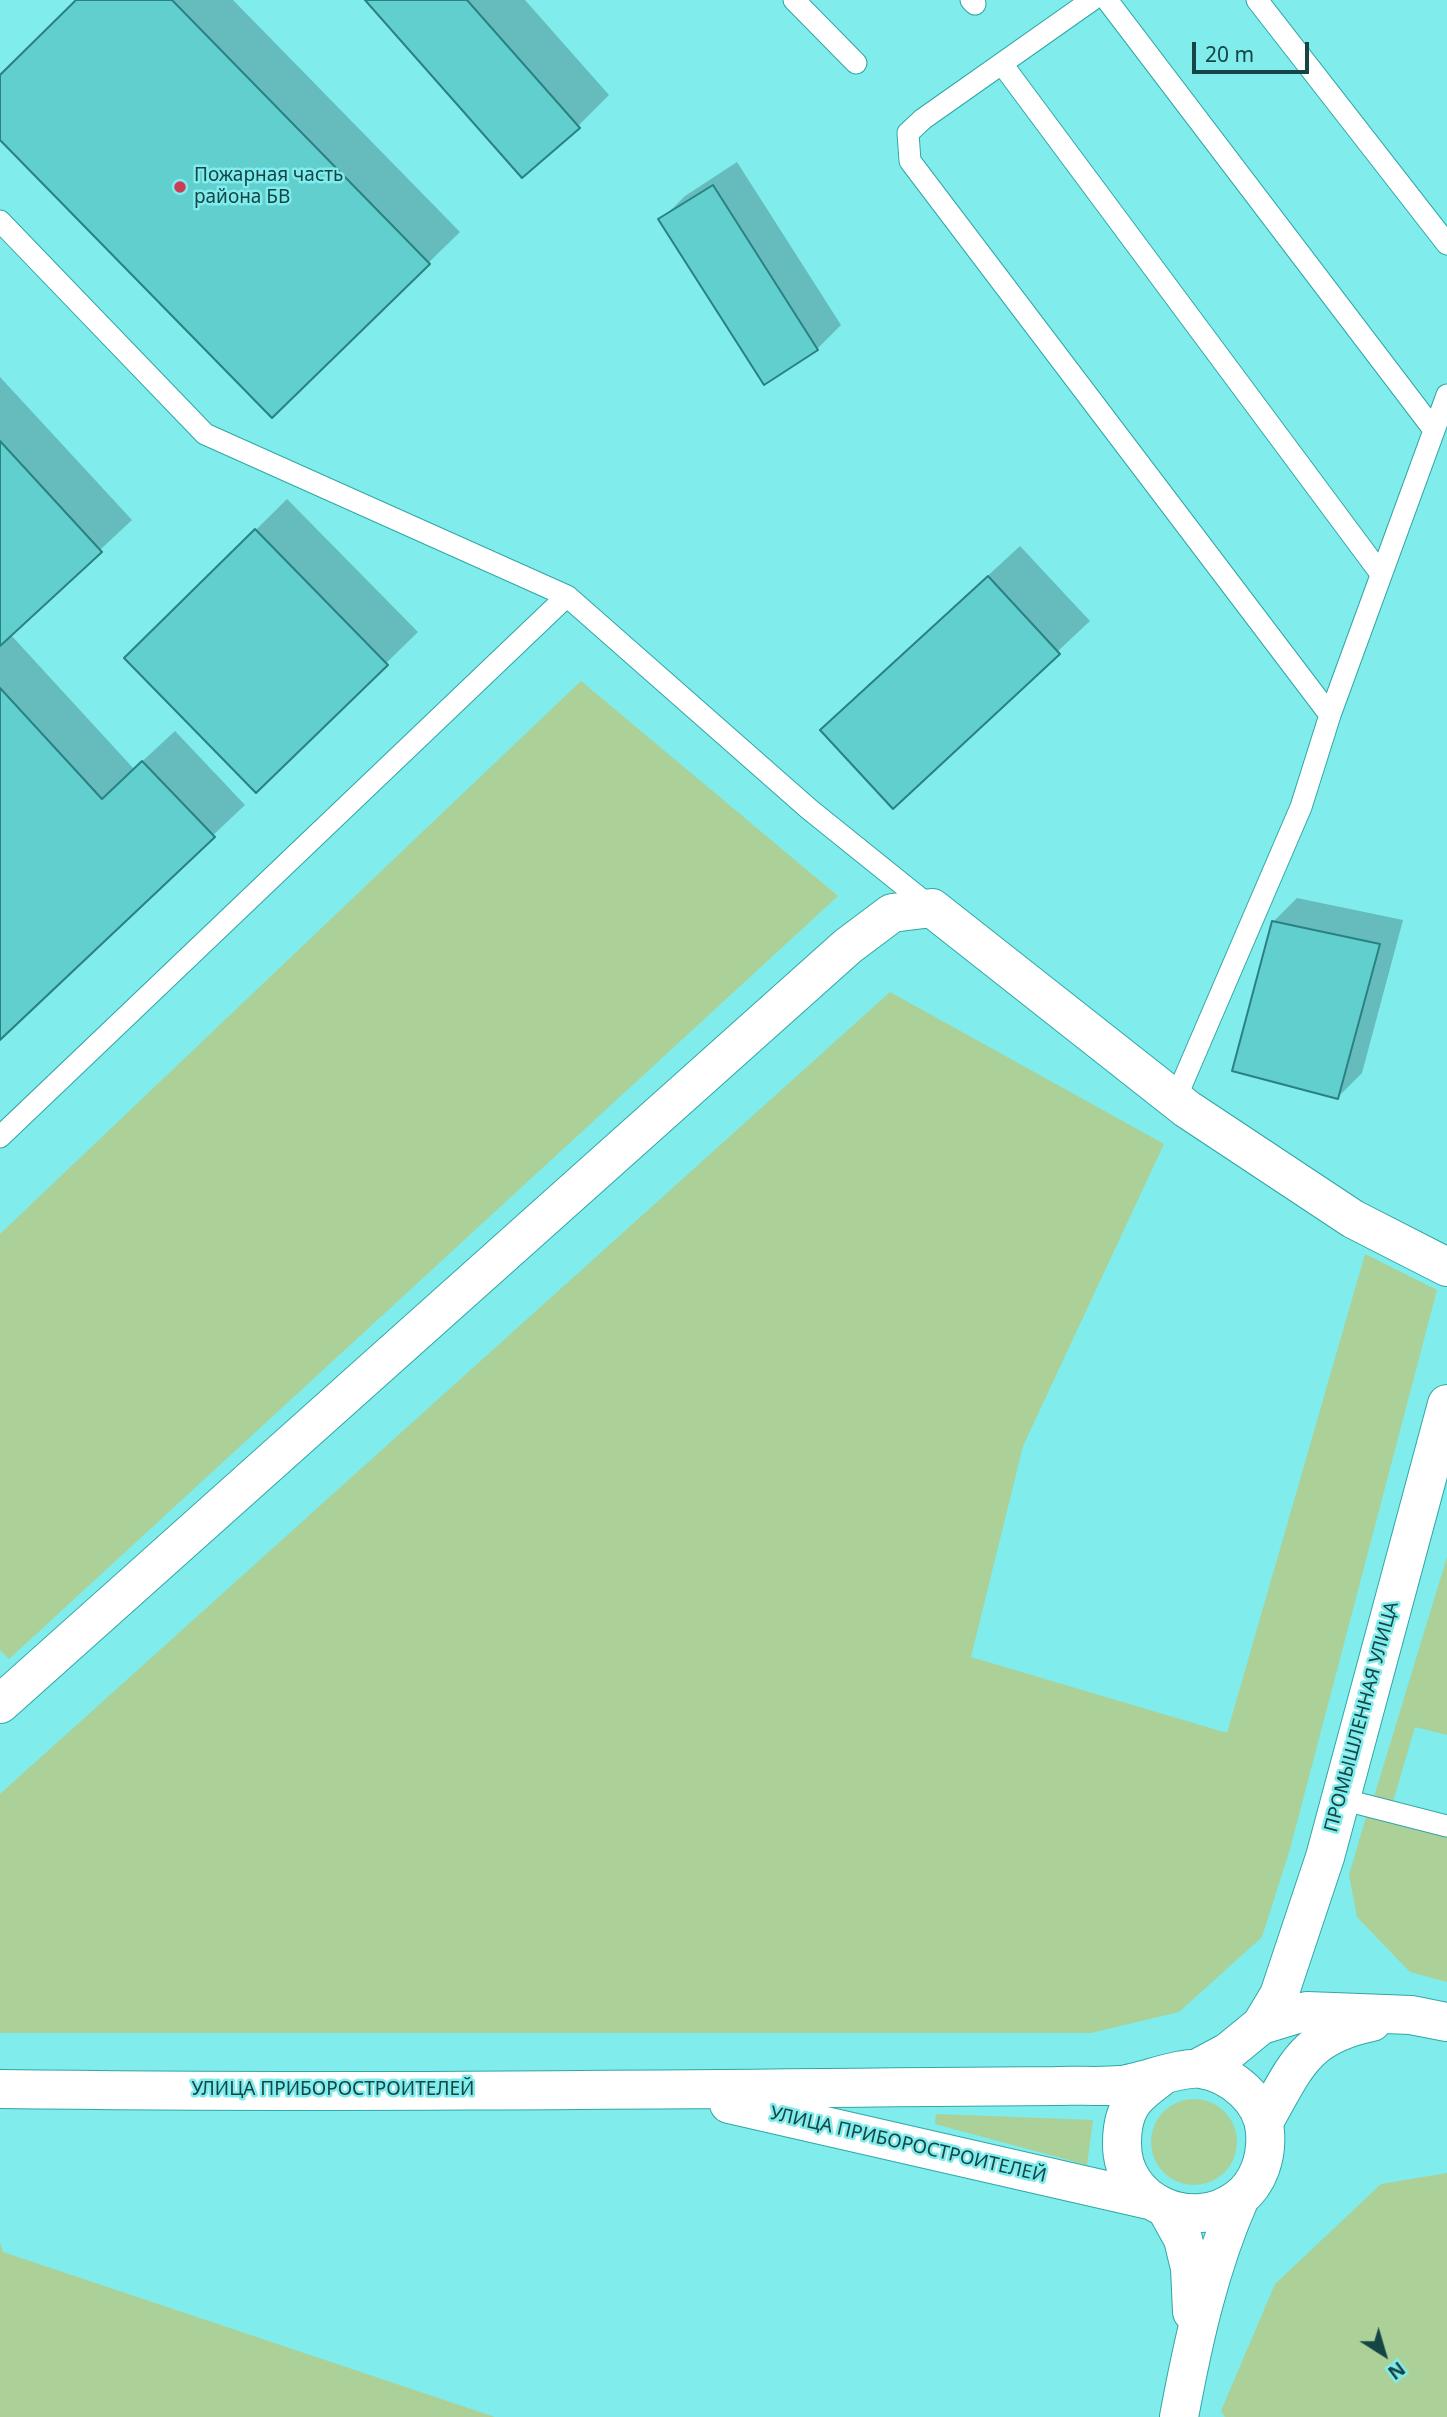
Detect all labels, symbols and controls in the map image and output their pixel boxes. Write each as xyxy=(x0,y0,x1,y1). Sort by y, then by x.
scale bar xyxy=(1195,28,1312,72)
text: 20 m xyxy=(1205,40,1254,68)
place label: Пожарная часть района БВ xyxy=(194,165,343,209)
marker: Пожарная часть района БВ xyxy=(172,179,188,195)
street label: ПРОМЫШЛЕННАЯ УЛИЦА xyxy=(1320,1599,1404,1835)
street label: УЛИЦА ПРИБОРОСТРОИТЕЛЕЙ xyxy=(192,2079,474,2101)
street label: УЛИЦА ПРИБОРОСТРОИТЕЛЕЙ xyxy=(768,2102,1048,2188)
north arrow xyxy=(1349,2319,1419,2389)
text: N xyxy=(1383,2356,1411,2386)

